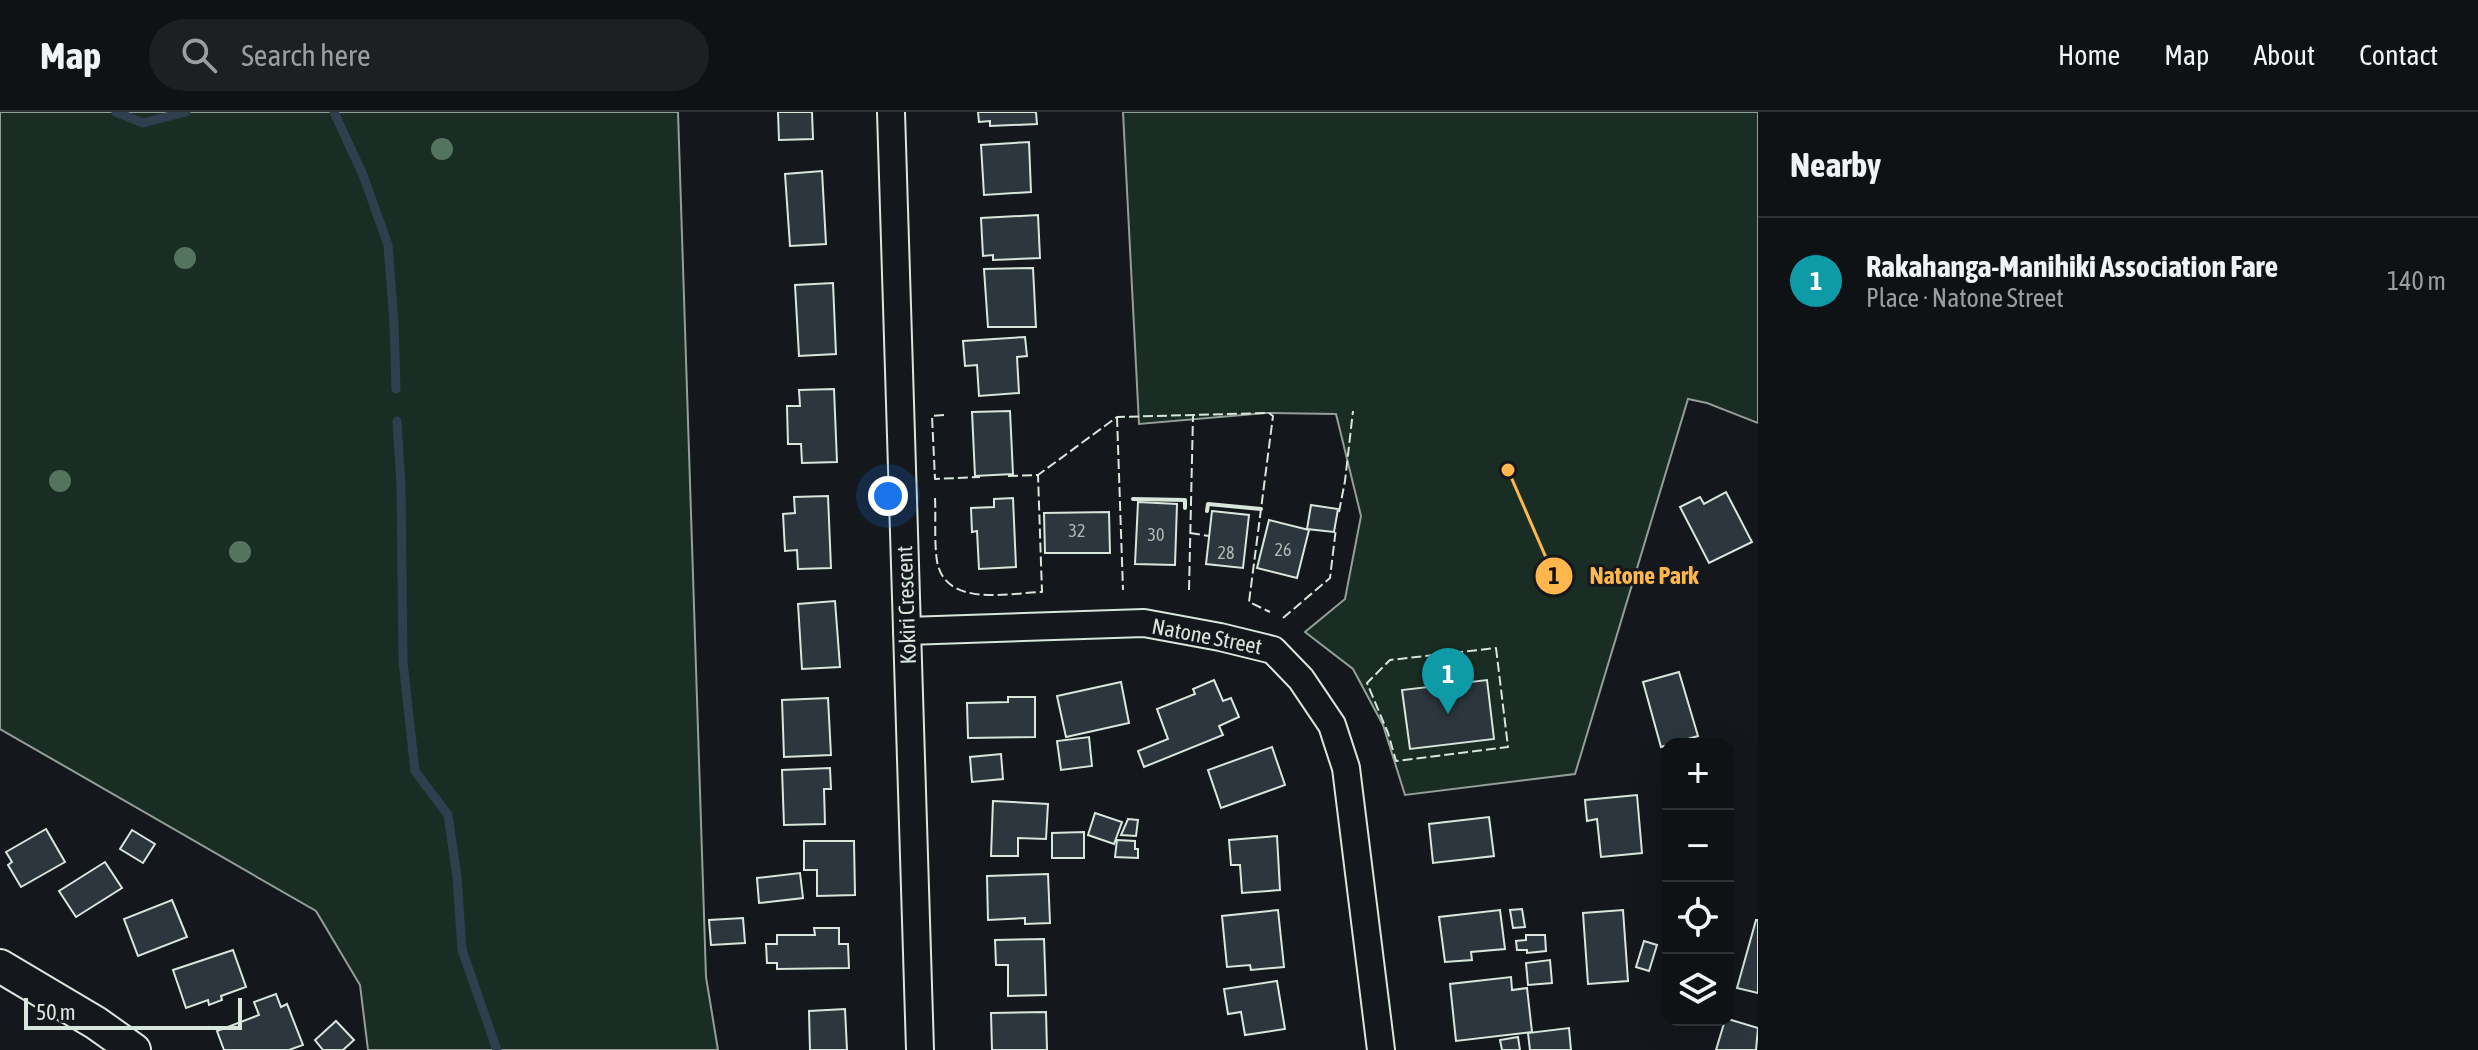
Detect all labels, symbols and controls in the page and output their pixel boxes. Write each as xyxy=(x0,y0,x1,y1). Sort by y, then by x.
search box xyxy=(149,19,709,91)
icon: search xyxy=(177,33,221,77)
text: Map xyxy=(40,34,101,77)
text: Search here xyxy=(241,38,371,72)
text: Home xyxy=(2058,39,2120,71)
text: Map xyxy=(2164,39,2209,71)
text: About xyxy=(2253,39,2315,71)
text: Contact xyxy=(2359,39,2438,71)
text: Nearby xyxy=(1790,145,1881,184)
text: Rakahanga-Manihiki Association Fare xyxy=(1866,249,2278,283)
text: 1 xyxy=(1810,266,1822,296)
text: 140 m xyxy=(2387,266,2446,296)
text: Place · Natone Street xyxy=(1866,283,2064,313)
your location xyxy=(868,476,908,516)
house number: 32 xyxy=(1069,520,1085,541)
house number: 30 xyxy=(1148,524,1164,545)
house number: 26 xyxy=(1275,539,1291,560)
house number: 28 xyxy=(1218,542,1234,563)
street label: Kokiri Crescent xyxy=(891,545,921,665)
callout: Natone Park xyxy=(1534,552,1715,600)
text: 1 xyxy=(1548,562,1560,589)
text: Natone Park xyxy=(1589,562,1699,589)
street label: Natone Street xyxy=(1150,613,1264,659)
pin: 1 xyxy=(1422,648,1474,714)
map controls xyxy=(1662,738,1734,1026)
button: + xyxy=(1662,738,1734,810)
button: − xyxy=(1662,810,1734,882)
button: locate xyxy=(1662,882,1734,954)
button: layers xyxy=(1662,954,1734,1026)
scale bar xyxy=(24,994,242,1030)
text: 50 m xyxy=(36,999,76,1025)

